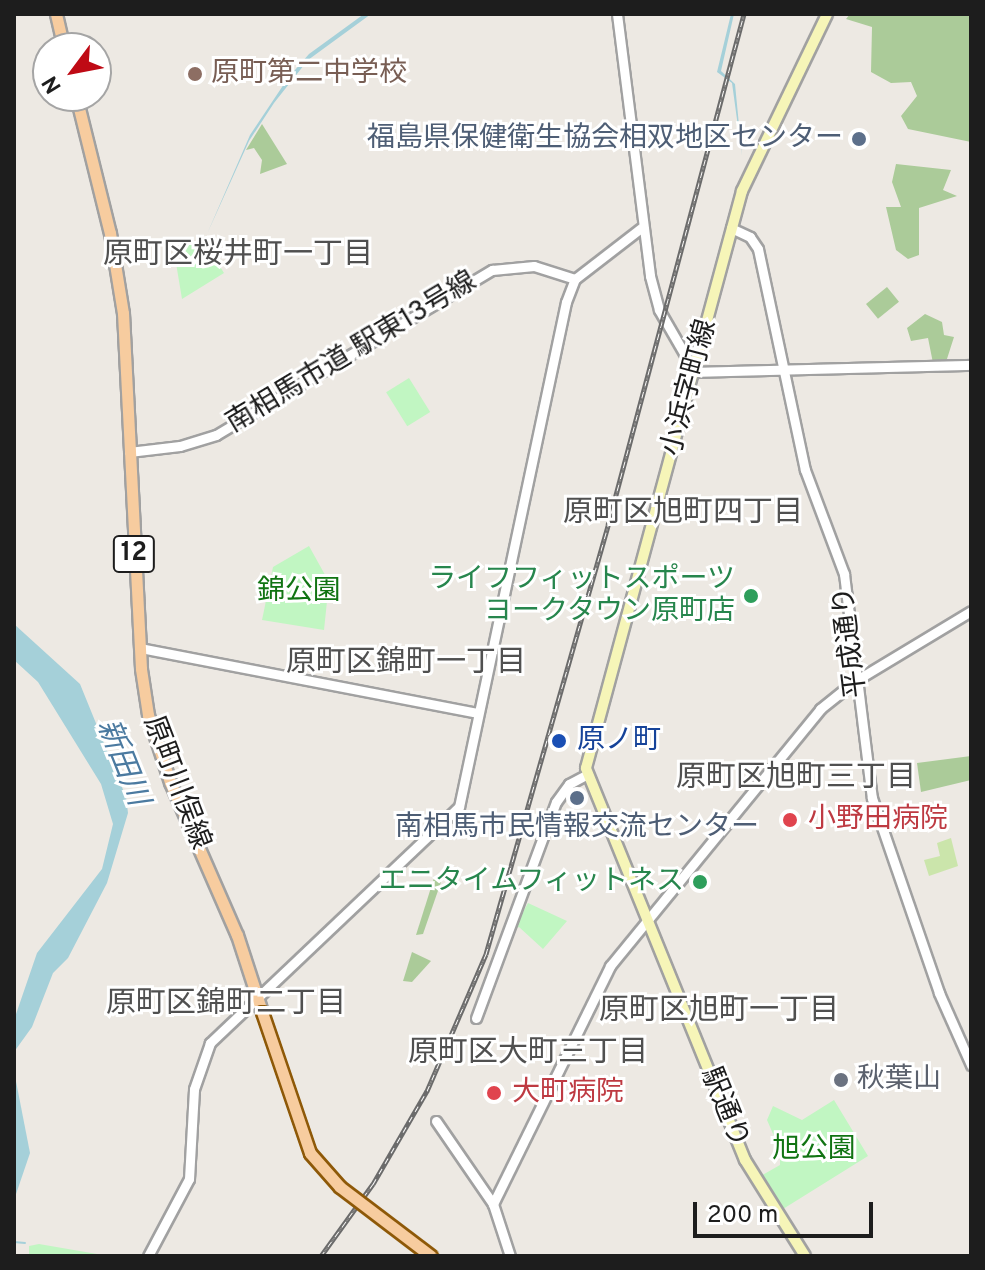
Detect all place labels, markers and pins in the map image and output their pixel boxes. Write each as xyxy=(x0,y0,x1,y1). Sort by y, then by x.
place label: 原町第二中学校 xyxy=(211,57,407,91)
marker: 原町第二中学校 xyxy=(186,65,204,83)
place label: 福島県保健衛生協会相双地区センター xyxy=(367,122,843,156)
marker: 福島県保健衛生協会相双地区センター xyxy=(850,130,868,148)
place label: ライフフィットスポーツ ヨークタウン原町店 xyxy=(427,563,735,629)
marker: ライフフィットスポーツ ヨークタウン原町店 xyxy=(742,587,760,605)
place label: 原ノ町 xyxy=(577,724,661,758)
marker: 原ノ町 xyxy=(548,730,570,752)
marker: 南相馬市民情報交流センター xyxy=(568,789,586,807)
place label: 小野田病院 xyxy=(808,803,948,837)
marker: 小野田病院 xyxy=(779,809,801,831)
place label: 南相馬市民情報交流センター xyxy=(395,811,759,845)
place label: エニタイムフィットネス xyxy=(376,865,684,899)
marker: エニタイムフィットネス xyxy=(691,873,709,891)
place label: 秋葉山 xyxy=(857,1063,941,1097)
marker: 秋葉山 xyxy=(832,1071,850,1089)
place label: 大町病院 xyxy=(512,1076,624,1110)
marker: 大町病院 xyxy=(483,1082,505,1104)

